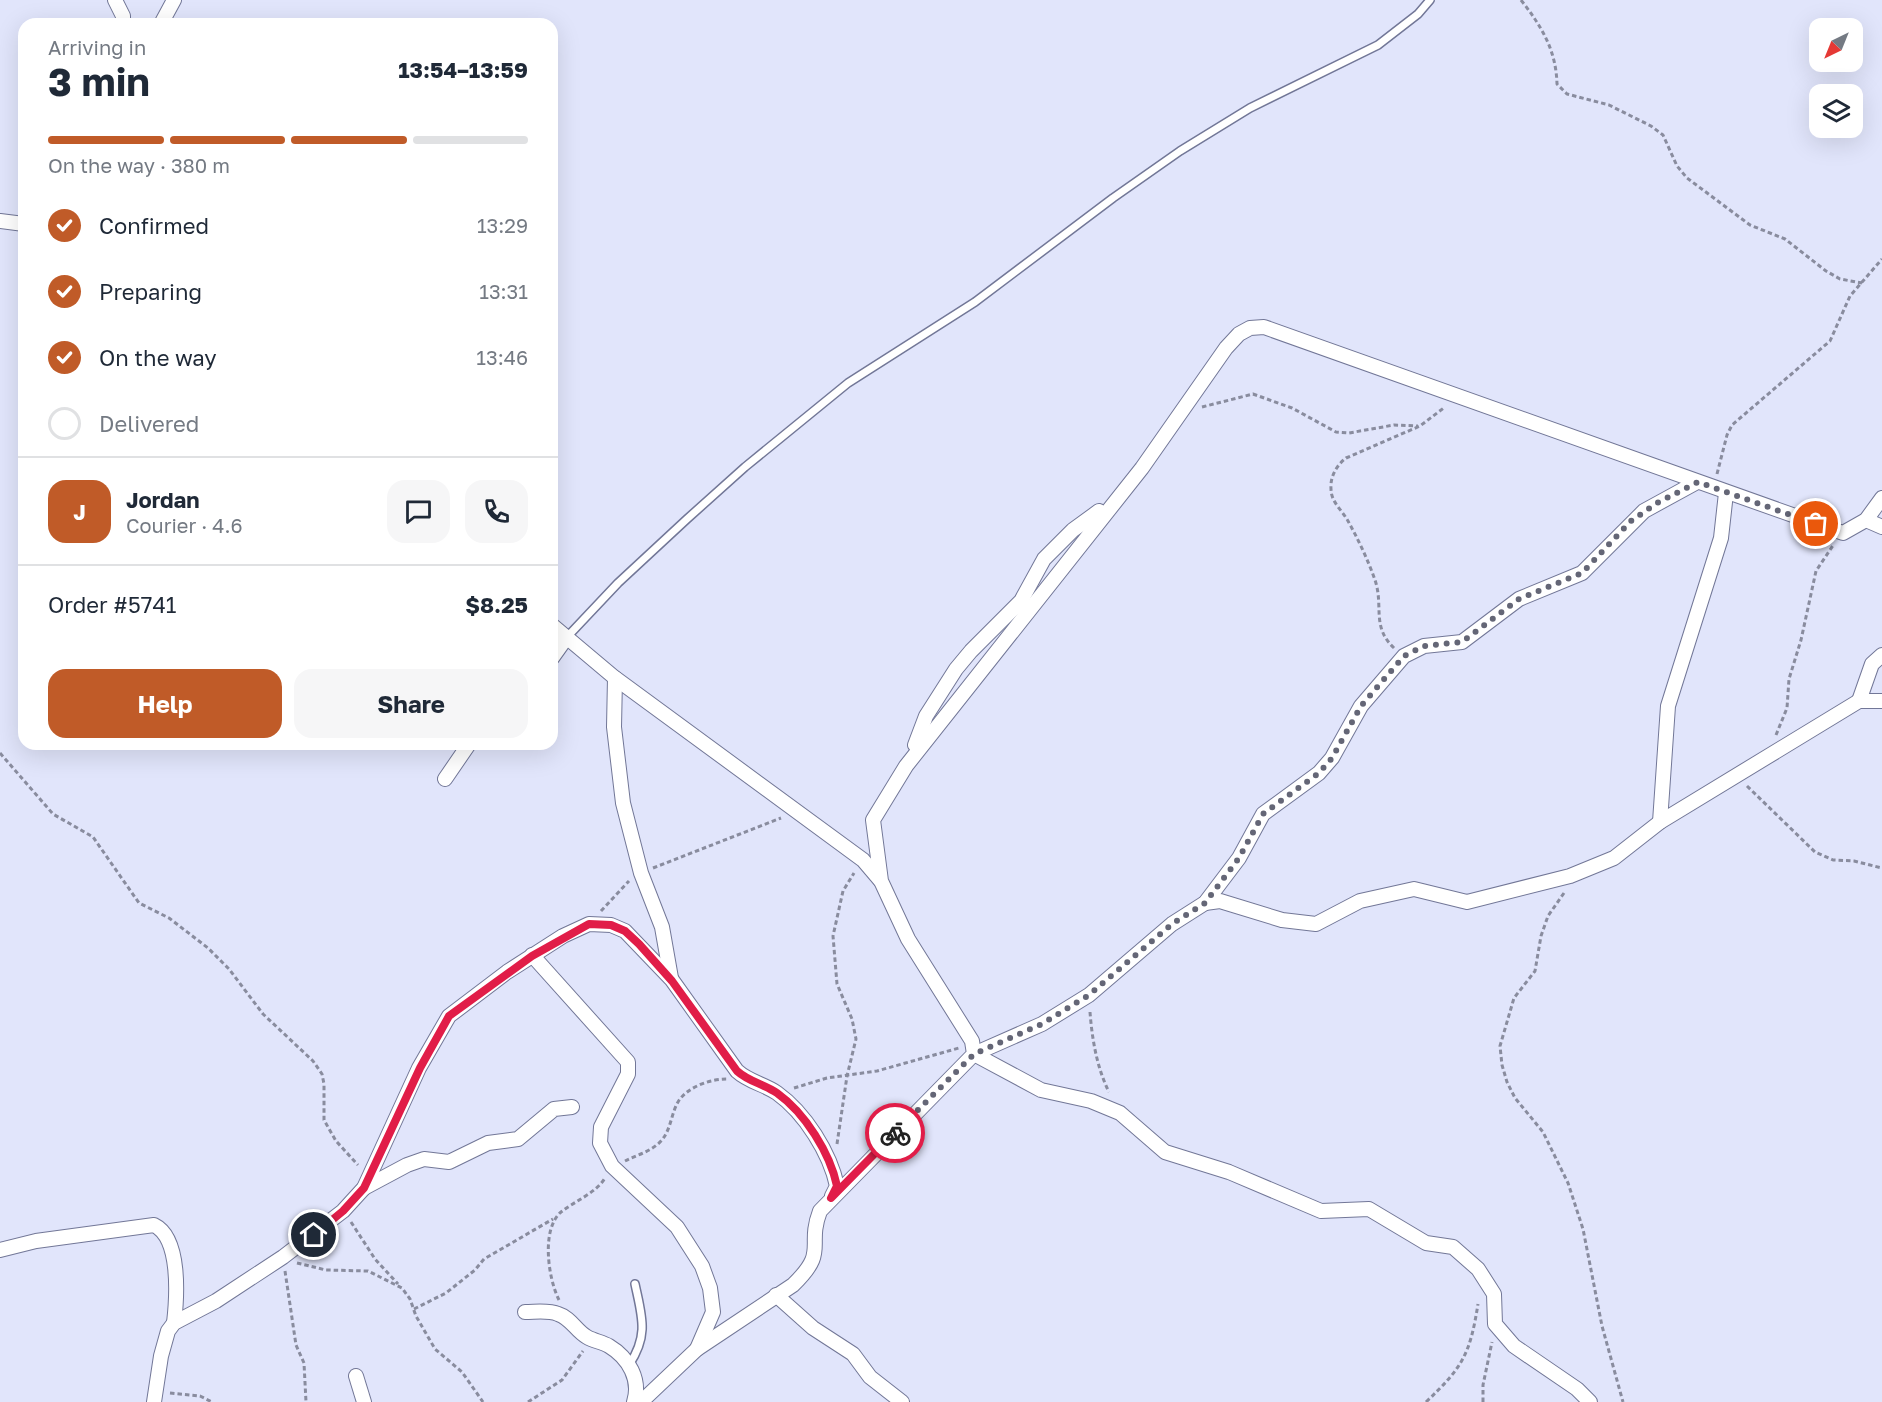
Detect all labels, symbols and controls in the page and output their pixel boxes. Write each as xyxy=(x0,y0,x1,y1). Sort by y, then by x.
north arrow xyxy=(1809,18,1863,72)
map controls xyxy=(1809,18,1863,138)
text: Arriving in xyxy=(48,35,146,59)
text: 13:54–13:59 xyxy=(398,56,528,83)
text: 3 min xyxy=(48,58,150,105)
button: layers xyxy=(1809,84,1863,138)
text: On the way · 380 m xyxy=(48,153,230,177)
icon: check xyxy=(48,209,81,242)
text: Confirmed xyxy=(99,212,209,239)
text: 13:29 xyxy=(477,213,528,237)
icon: check xyxy=(48,275,81,308)
text: Preparing xyxy=(99,278,202,305)
text: 13:31 xyxy=(479,279,528,303)
icon: check xyxy=(48,341,81,374)
text: On the way xyxy=(99,344,217,371)
text: 13:46 xyxy=(476,345,528,369)
text: Delivered xyxy=(99,410,199,437)
button: chat xyxy=(387,480,450,543)
button: phone xyxy=(465,480,528,543)
text: Jordan xyxy=(126,486,200,513)
text: J xyxy=(73,498,86,525)
pin xyxy=(1790,498,1841,549)
icon: bag xyxy=(1799,507,1832,540)
text: Courier · 4.6 xyxy=(126,513,243,537)
text: Order #5741 xyxy=(48,591,176,618)
text: $8.25 xyxy=(465,591,528,618)
button: Help xyxy=(48,669,282,738)
button: Share xyxy=(294,669,528,738)
courier xyxy=(865,1103,925,1163)
icon: bike xyxy=(879,1117,912,1150)
pin xyxy=(288,1209,339,1260)
icon: home xyxy=(297,1218,330,1251)

